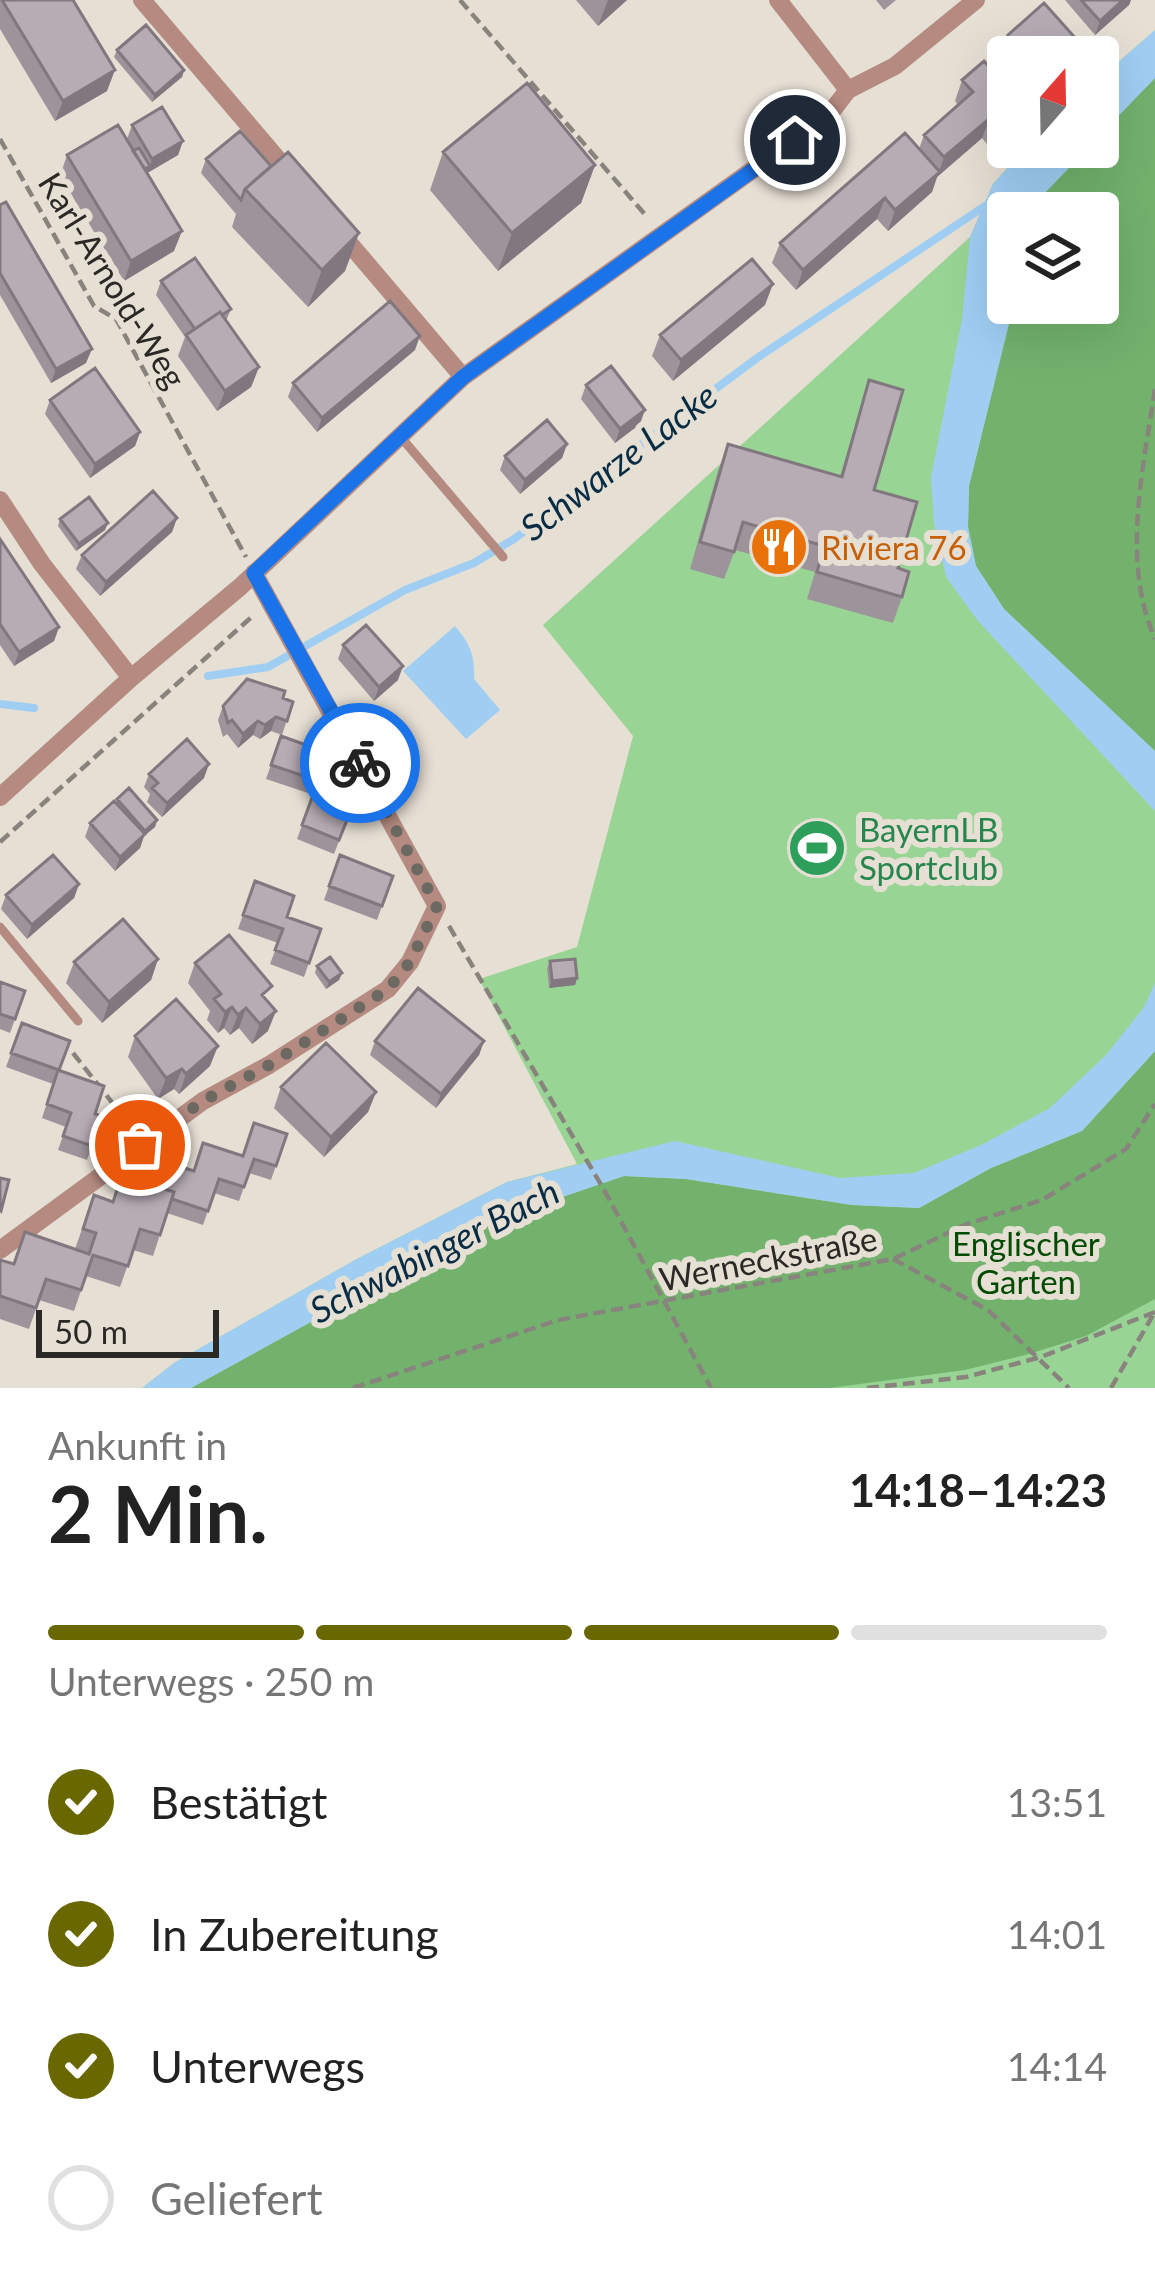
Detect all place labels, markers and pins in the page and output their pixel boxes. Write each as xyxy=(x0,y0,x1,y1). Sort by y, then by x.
pin xyxy=(744,89,846,191)
restaurant icon: Riviera 76 xyxy=(748,516,810,578)
place label: Riviera 76 xyxy=(821,527,967,567)
place label: BayernLB Sportclub xyxy=(859,809,998,887)
sports icon: BayernLB Sportclub xyxy=(786,817,848,879)
pin xyxy=(89,1094,191,1196)

